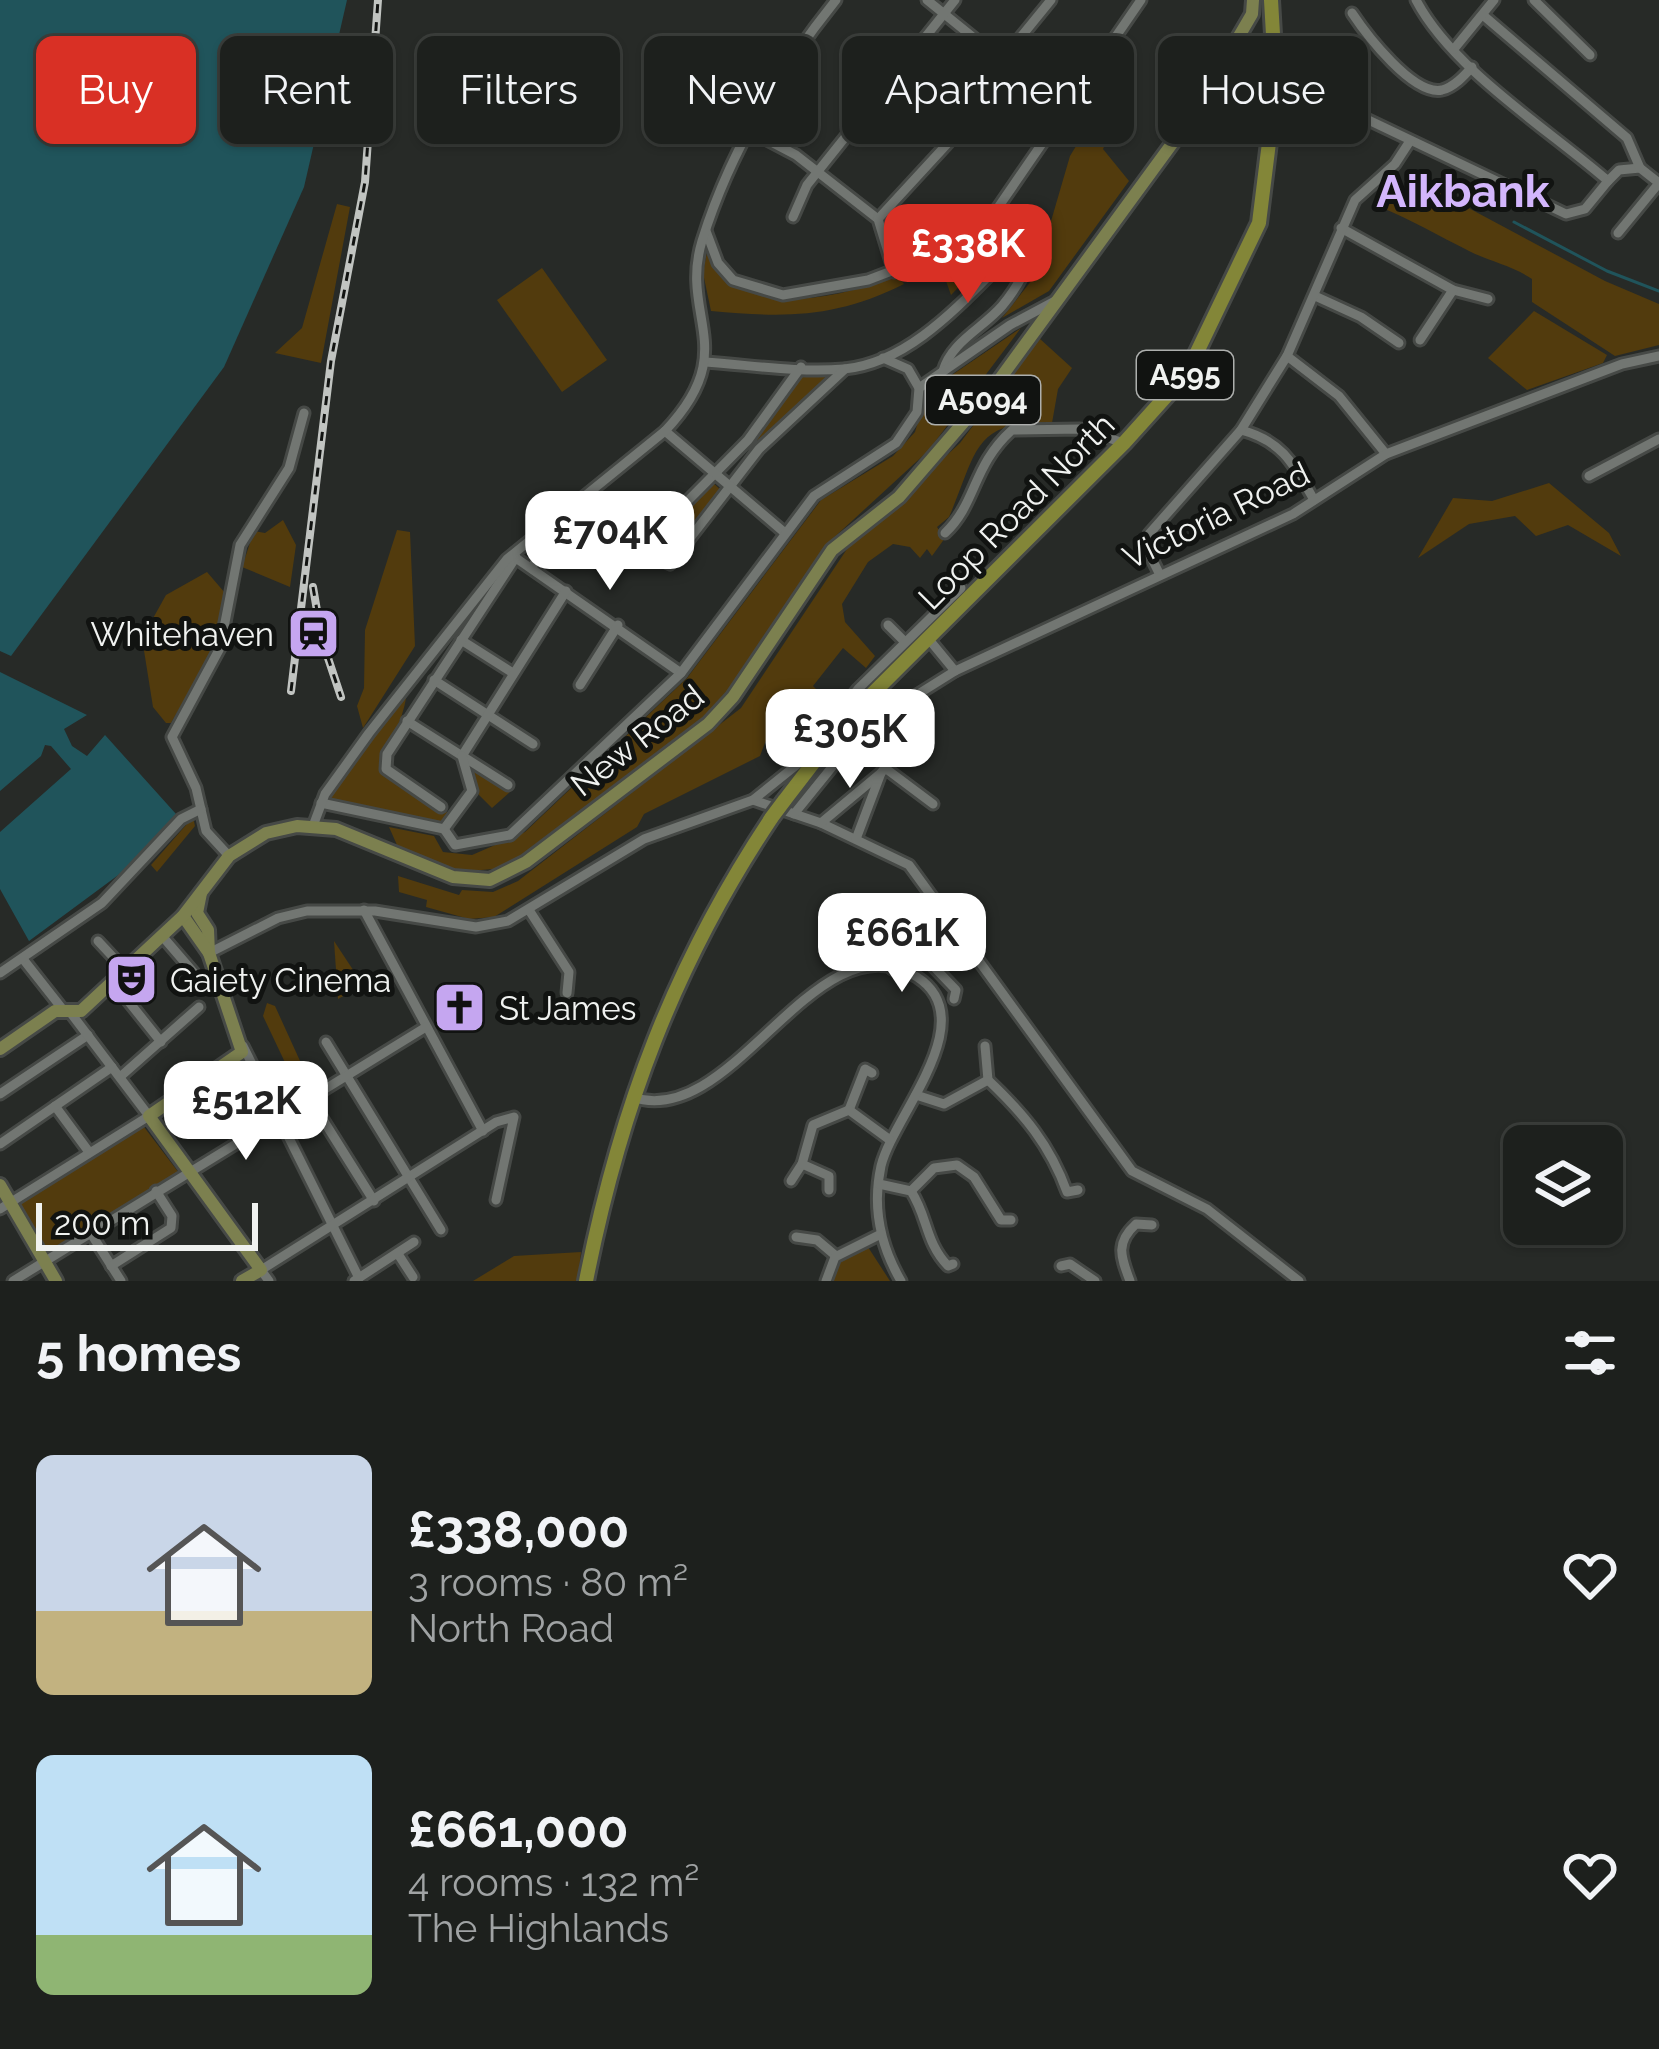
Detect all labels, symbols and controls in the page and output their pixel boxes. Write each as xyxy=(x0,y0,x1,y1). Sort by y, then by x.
chip: Buy xyxy=(36,36,196,144)
chip: Rent xyxy=(220,36,393,144)
chip: Filters xyxy=(417,36,620,144)
chip: New xyxy=(644,36,818,144)
chip: Apartment xyxy=(842,36,1134,144)
chip: House xyxy=(1158,36,1368,144)
district label: Aikbank xyxy=(1376,165,1551,218)
pin: £338K xyxy=(884,204,1052,306)
text: £338K xyxy=(911,220,1025,266)
road number: A595 xyxy=(1137,351,1233,399)
road number: A5094 xyxy=(926,376,1040,424)
street label: Loop Road North xyxy=(910,405,1122,617)
street label: Victoria Road xyxy=(1117,454,1316,577)
pin: £704K xyxy=(526,491,694,593)
text: £704K xyxy=(552,507,668,553)
station icon: Whitehaven xyxy=(285,606,341,662)
place label: Whitehaven xyxy=(91,615,274,654)
street label: New Road xyxy=(563,677,711,804)
pin: £305K xyxy=(766,689,934,791)
text: £305K xyxy=(793,705,907,751)
pin: £661K xyxy=(818,893,986,995)
text: £661K xyxy=(845,909,959,955)
theatre icon: Gaiety Cinema xyxy=(103,952,159,1008)
place label: Gaiety Cinema xyxy=(170,961,391,1000)
church icon: St James xyxy=(432,980,488,1036)
place label: St James xyxy=(499,989,637,1028)
pin: £512K xyxy=(162,1061,330,1163)
text: £512K xyxy=(191,1077,301,1123)
map controls xyxy=(1503,1125,1623,1245)
button: layers xyxy=(1503,1125,1623,1245)
scale bar xyxy=(36,1197,258,1250)
text: 200 m xyxy=(54,1204,150,1243)
icon: filters xyxy=(1557,1320,1623,1386)
text: 5 homes xyxy=(36,1323,241,1383)
text: £338,000 xyxy=(408,1499,629,1559)
icon: home xyxy=(132,1503,276,1647)
icon: heart xyxy=(1557,1542,1623,1608)
text: 3 rooms · 80 m² xyxy=(408,1559,688,1605)
text: North Road xyxy=(408,1605,614,1651)
text: £661,000 xyxy=(408,1799,629,1859)
icon: home xyxy=(132,1803,276,1947)
icon: heart xyxy=(1557,1842,1623,1908)
text: 4 rooms · 132 m² xyxy=(408,1859,699,1905)
text: The Highlands xyxy=(408,1905,669,1951)

